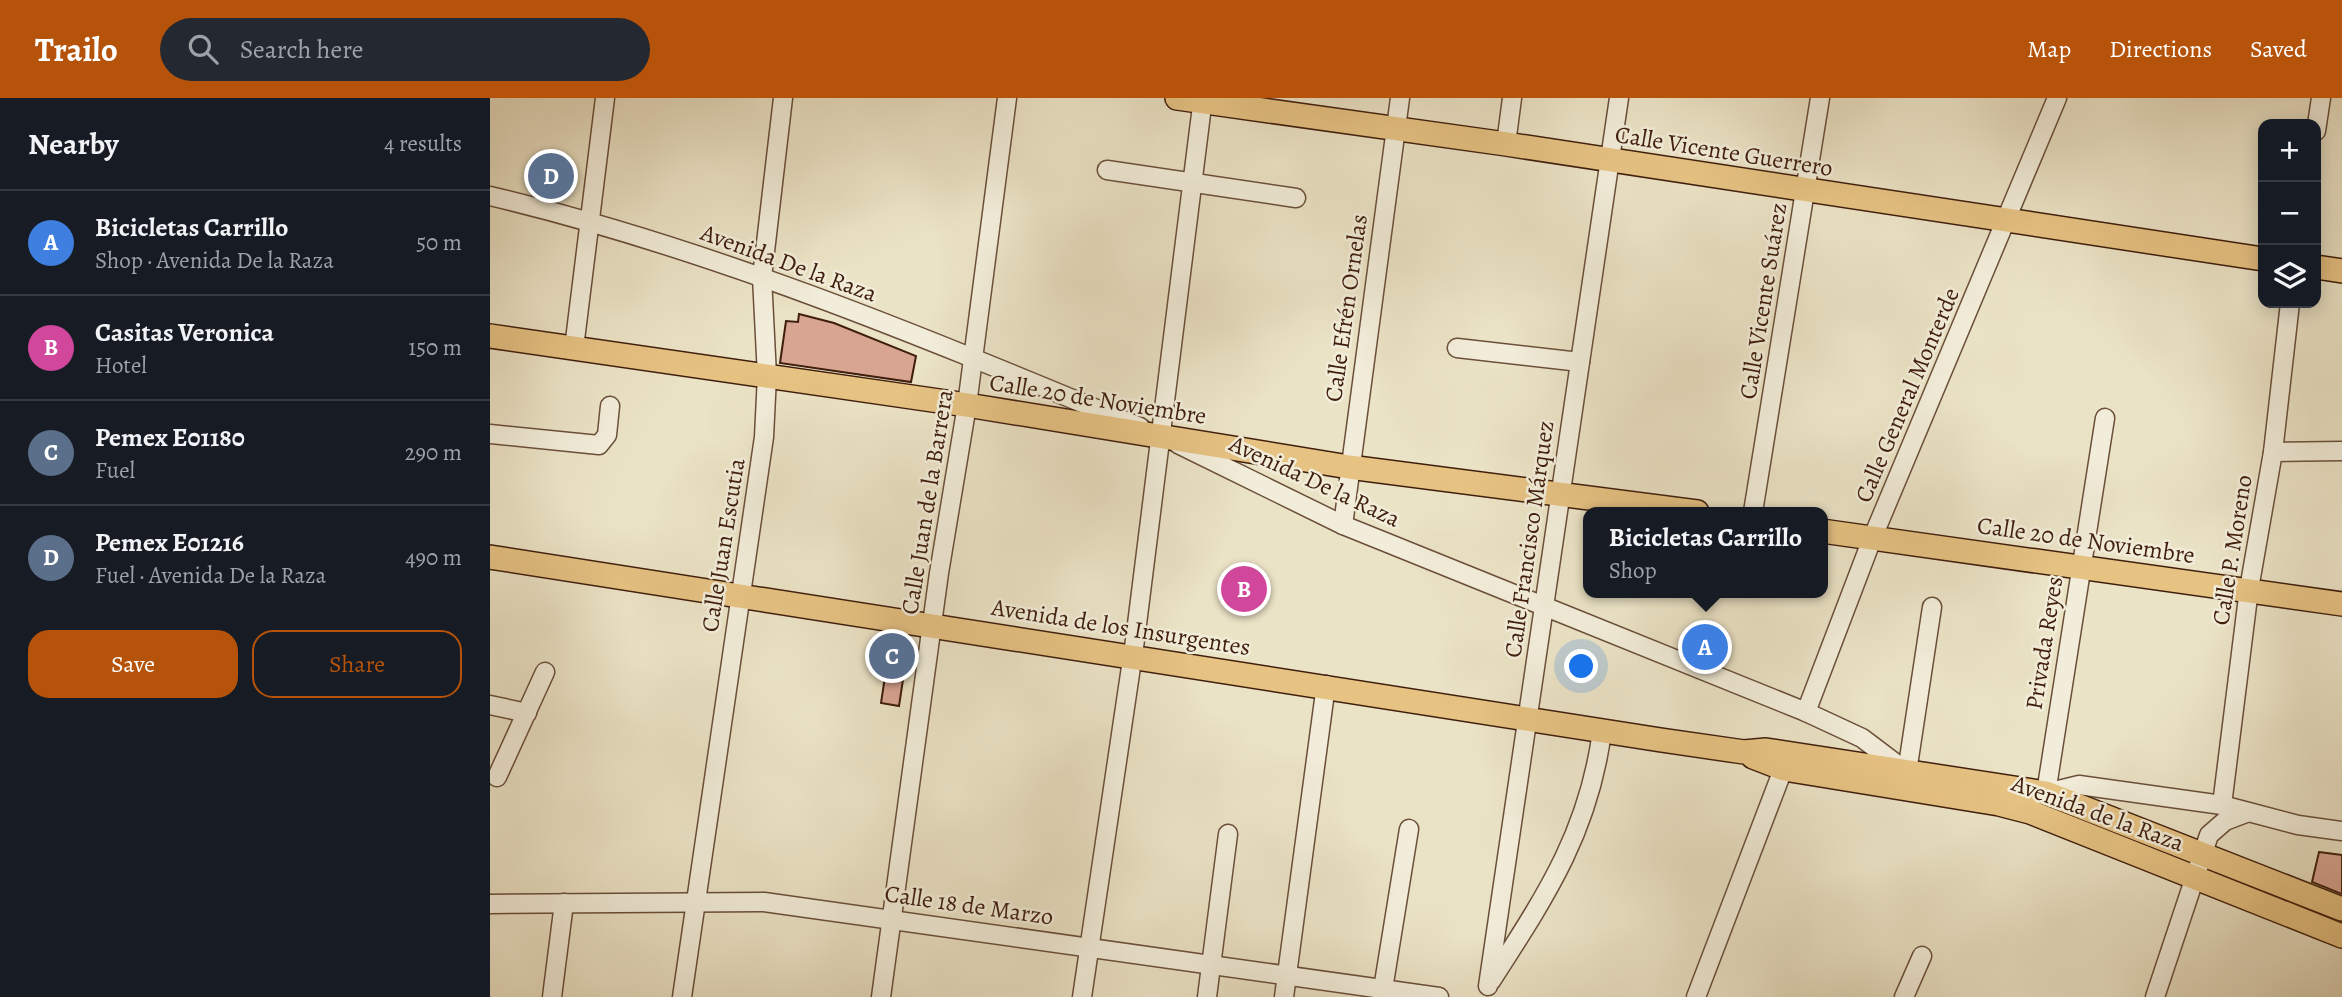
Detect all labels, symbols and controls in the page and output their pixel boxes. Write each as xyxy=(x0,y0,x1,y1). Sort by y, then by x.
search box xyxy=(160,18,650,81)
text: Trailo xyxy=(35,27,118,72)
icon: search xyxy=(184,30,222,68)
text: Search here xyxy=(240,32,364,67)
text: Map xyxy=(2027,33,2071,65)
text: Directions xyxy=(2109,33,2212,65)
text: Saved xyxy=(2250,33,2307,65)
street label: Calle Vicente Guerrero xyxy=(1613,118,1835,184)
map controls xyxy=(2258,119,2321,308)
button: + xyxy=(2258,119,2321,182)
text: Nearby xyxy=(28,124,119,164)
text: 4 results xyxy=(384,128,462,159)
pin: D xyxy=(528,150,574,202)
button: − xyxy=(2258,182,2321,245)
street label: Calle Vicente Suárez xyxy=(1732,200,1794,402)
text: Bicicletas Carrillo xyxy=(95,210,288,245)
street label: Calle Efrén Ornelas xyxy=(1317,212,1375,404)
street label: Avenida De la Raza xyxy=(696,216,882,310)
text: A xyxy=(44,227,58,258)
text: 50 m xyxy=(416,227,462,258)
text: Shop · Avenida De la Raza xyxy=(95,245,334,276)
button: layers xyxy=(2258,245,2321,308)
street label: Calle General Monterde xyxy=(1847,283,1967,507)
text: Casitas Veronica xyxy=(95,315,274,350)
text: B xyxy=(44,332,58,363)
text: 150 m xyxy=(408,332,462,363)
text: Hotel xyxy=(95,350,147,381)
street label: Calle 20 de Noviembre xyxy=(987,366,1209,432)
street label: Calle Juan de la Barrera xyxy=(893,386,961,617)
street label: Calle Francisco Márquez xyxy=(1497,418,1561,660)
text: Pemex E01180 xyxy=(95,420,245,455)
street label: Avenida De la Raza xyxy=(1223,427,1406,535)
text: C xyxy=(44,437,58,468)
text: 290 m xyxy=(405,437,462,468)
text: Fuel xyxy=(95,455,135,486)
street label: Calle Juan Escutia xyxy=(693,455,753,634)
street label: Calle P. Moreno xyxy=(2204,473,2260,627)
popup xyxy=(1583,507,1828,598)
street label: Calle 20 de Noviembre xyxy=(1975,509,2197,571)
text: Bicicletas Carrillo xyxy=(1609,520,1802,555)
text: Pemex E01216 xyxy=(95,525,244,560)
text: D xyxy=(43,542,59,573)
text: 490 m xyxy=(405,542,462,573)
text: Shop xyxy=(1609,555,1657,586)
text: Fuel · Avenida De la Raza xyxy=(95,560,326,591)
pin: B xyxy=(1221,563,1267,615)
street label: Privada Reyes xyxy=(2018,574,2070,712)
street label: Avenida de los Insurgentes xyxy=(988,591,1253,663)
pin: A xyxy=(1682,621,1728,673)
button: Save xyxy=(28,630,238,698)
button: Share xyxy=(252,630,462,698)
pin: C xyxy=(869,630,915,682)
your location xyxy=(1564,649,1598,683)
street label: Avenida de la Raza xyxy=(2006,767,2189,859)
street label: Calle 18 de Marzo xyxy=(883,877,1055,933)

